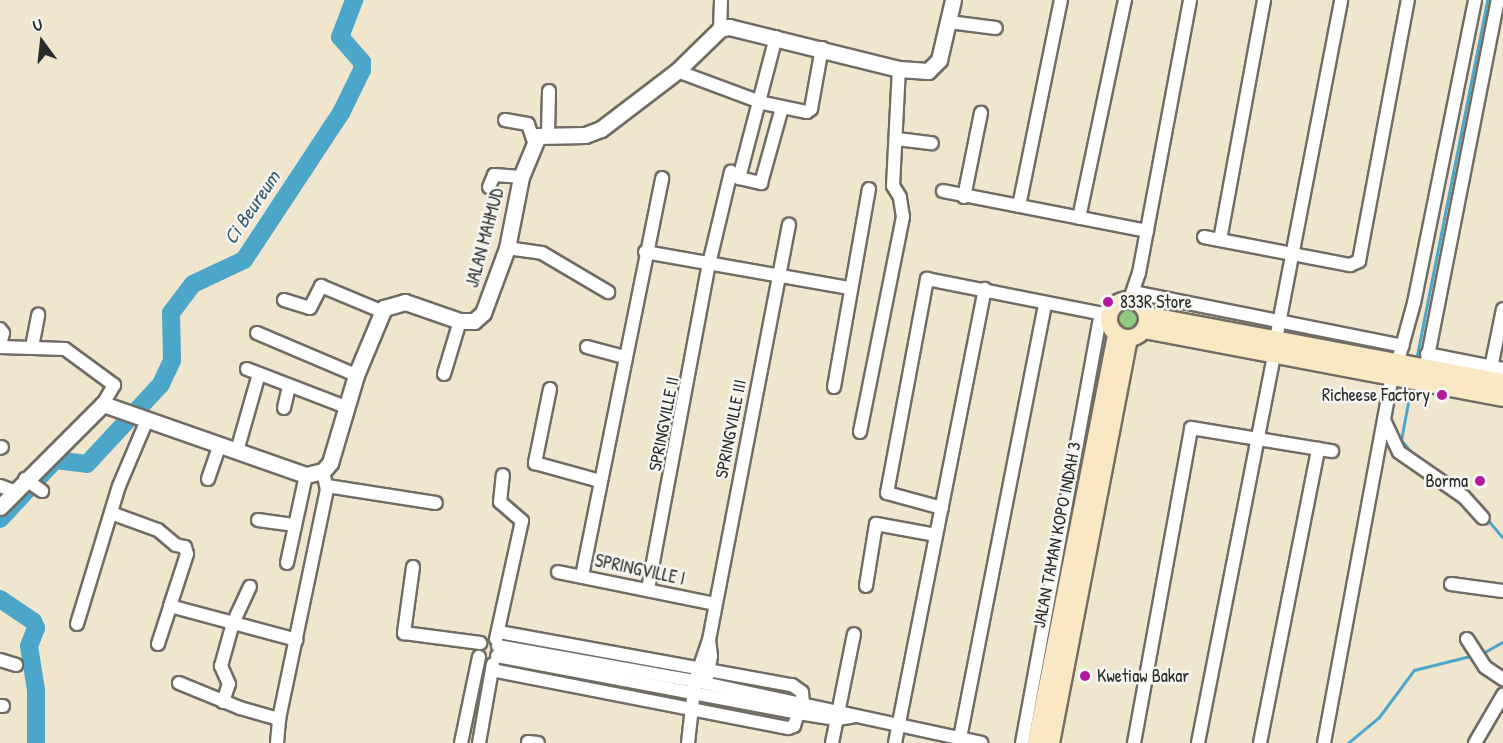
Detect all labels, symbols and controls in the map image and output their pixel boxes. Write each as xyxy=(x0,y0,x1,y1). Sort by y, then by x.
north arrow xyxy=(12,12,72,72)
text: U xyxy=(30,13,44,36)
water label: Ci Beureum xyxy=(218,166,284,248)
street label: JALAN MAHMUD xyxy=(461,186,509,290)
place label: 833R Store xyxy=(1120,291,1192,313)
marker: 833R Store xyxy=(1101,295,1115,309)
street label: SPRINGVILLE II xyxy=(644,375,684,473)
street label: SPRINGVILLE III xyxy=(711,378,751,480)
place label: Richeese Factory xyxy=(1322,384,1430,406)
marker: Richeese Factory xyxy=(1435,388,1449,402)
street label: JALAN TAMAN KOPO INDAH 3 xyxy=(1028,440,1086,630)
place label: Borma xyxy=(1425,470,1468,492)
marker: Borma xyxy=(1473,474,1487,488)
street label: SPRINGVILLE I xyxy=(593,550,687,590)
place label: Kwetiaw Bakar xyxy=(1097,665,1189,687)
marker: Kwetiaw Bakar xyxy=(1078,669,1092,683)

